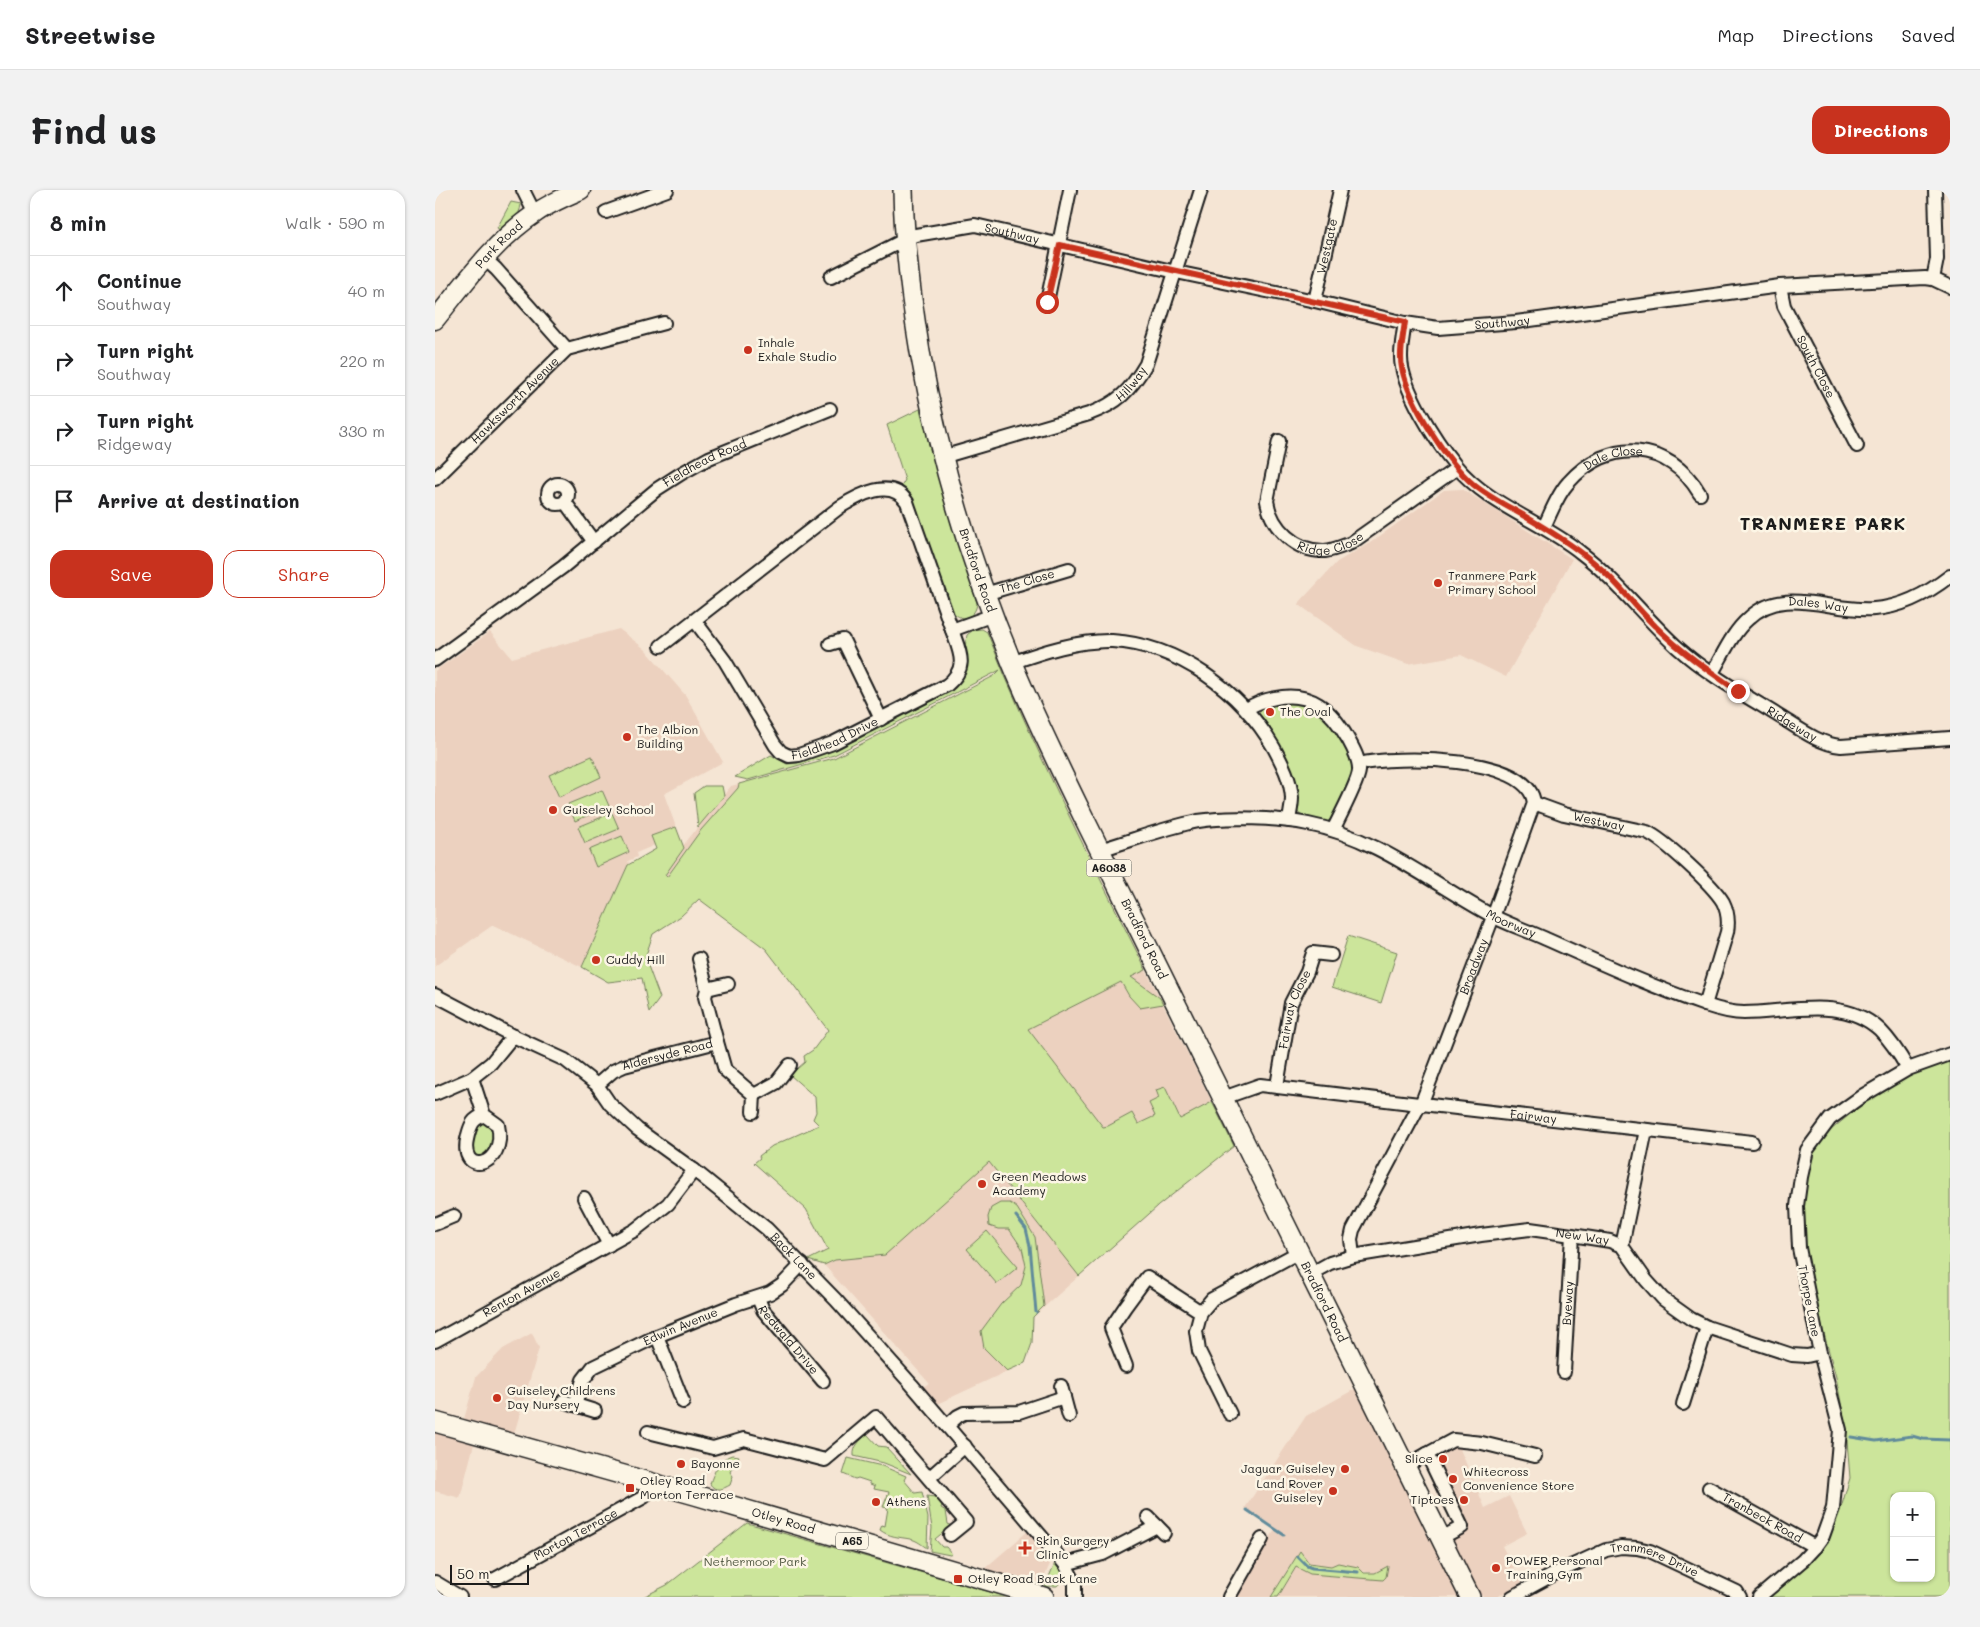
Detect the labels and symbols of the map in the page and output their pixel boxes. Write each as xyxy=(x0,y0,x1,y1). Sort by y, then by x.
street label: Park Road xyxy=(471,217,526,271)
street label: Westgate xyxy=(1312,217,1340,275)
street label: Southway xyxy=(983,219,1041,247)
route start xyxy=(1036,291,1059,314)
street label: Southway xyxy=(1474,311,1531,332)
street label: South Close xyxy=(1794,332,1840,400)
place label: Inhale Exhale Studio xyxy=(758,334,837,364)
marker: Inhale Exhale Studio xyxy=(742,344,754,356)
street label: Hawksworth Avenue xyxy=(467,353,562,447)
street label: Hillway xyxy=(1112,363,1150,405)
street label: Fieldhead Road xyxy=(660,435,749,490)
street label: Dale Close xyxy=(1580,442,1644,473)
district label: TRANMERE PARK xyxy=(1740,511,1906,535)
street label: Bradford Road xyxy=(956,526,1000,615)
street label: Ridge Close xyxy=(1295,528,1366,558)
street label: The Close xyxy=(997,565,1056,596)
place label: Tranmere Park Primary School xyxy=(1448,567,1536,597)
marker: Tranmere Park Primary School xyxy=(1432,577,1444,589)
street label: Dales Way xyxy=(1788,592,1849,615)
route end xyxy=(1727,680,1750,703)
street label: Ridgeway xyxy=(1764,702,1820,745)
place label: The Oval xyxy=(1280,703,1331,719)
marker: The Oval xyxy=(1264,706,1276,718)
street label: Fieldhead Drive xyxy=(790,712,880,763)
place label: The Albion Building xyxy=(637,721,698,751)
marker: The Albion Building xyxy=(621,731,633,743)
place label: Guiseley School xyxy=(563,801,654,817)
marker: Guiseley School xyxy=(547,804,559,816)
street label: Westway xyxy=(1572,807,1626,834)
road number: A6038 xyxy=(1087,860,1131,876)
street label: Bradford Road xyxy=(1118,896,1172,982)
street label: Moorway xyxy=(1483,905,1539,941)
street label: Broadway xyxy=(1455,936,1491,997)
place label: Cuddy Hill xyxy=(606,951,665,967)
marker: Cuddy Hill xyxy=(590,954,602,966)
street label: Fairway Close xyxy=(1274,967,1314,1050)
street label: Aldersyde Road xyxy=(620,1034,715,1073)
street label: Fairway xyxy=(1509,1105,1558,1126)
place label: Green Meadows Academy xyxy=(992,1168,1087,1198)
marker: Green Meadows Academy xyxy=(976,1178,988,1190)
street label: New Way xyxy=(1555,1224,1610,1248)
street label: Back Lane xyxy=(768,1229,821,1283)
street label: Bradford Road xyxy=(1298,1259,1352,1345)
street label: Thorpe Lane xyxy=(1795,1263,1825,1338)
street label: Renton Avenue xyxy=(479,1264,563,1320)
street label: Byeway xyxy=(1558,1281,1576,1326)
street label: Edwin Avenue xyxy=(640,1303,720,1349)
street label: Redwald Drive xyxy=(755,1303,823,1377)
place label: Guiseley Childrens Day Nursery xyxy=(507,1382,616,1412)
marker: Guiseley Childrens Day Nursery xyxy=(491,1392,503,1404)
place label: Slice xyxy=(1405,1450,1433,1466)
marker: Slice xyxy=(1437,1453,1449,1465)
place label: Bayonne xyxy=(691,1455,740,1471)
marker: Bayonne xyxy=(675,1458,687,1470)
place label: Jaguar Guiseley xyxy=(1241,1460,1335,1476)
marker: Jaguar Guiseley xyxy=(1339,1463,1351,1475)
place label: Whitecross Convenience Store xyxy=(1463,1463,1574,1493)
place label: Otley Road Morton Terrace xyxy=(640,1472,734,1502)
marker: Whitecross Convenience Store xyxy=(1447,1473,1459,1485)
place label: Land Rover Guiseley xyxy=(1257,1475,1323,1505)
marker: Otley Road Morton Terrace xyxy=(624,1482,636,1494)
marker: Land Rover Guiseley xyxy=(1327,1485,1339,1497)
street label: Tranbeck Road xyxy=(1720,1488,1806,1546)
place label: Tiptoes xyxy=(1411,1491,1454,1507)
place label: Athens xyxy=(886,1493,926,1509)
marker: Tiptoes xyxy=(1458,1494,1470,1506)
marker: Athens xyxy=(870,1496,882,1508)
street label: Otley Road xyxy=(750,1503,817,1537)
street label: Morton Terrace xyxy=(530,1504,620,1563)
road number: A65 xyxy=(836,1532,868,1550)
place label: Skin Surgery Clinic xyxy=(1036,1532,1109,1562)
street label: Tranmere Drive xyxy=(1609,1538,1701,1580)
marker: Skin Surgery Clinic xyxy=(1018,1541,1032,1555)
place label: POWER Personal Training Gym xyxy=(1506,1552,1603,1582)
park label: Nethermoor Park xyxy=(704,1553,806,1569)
scale bar xyxy=(450,1562,529,1585)
marker: POWER Personal Training Gym xyxy=(1490,1562,1502,1574)
place label: Otley Road Back Lane xyxy=(968,1570,1097,1586)
marker: Otley Road Back Lane xyxy=(952,1573,964,1585)

